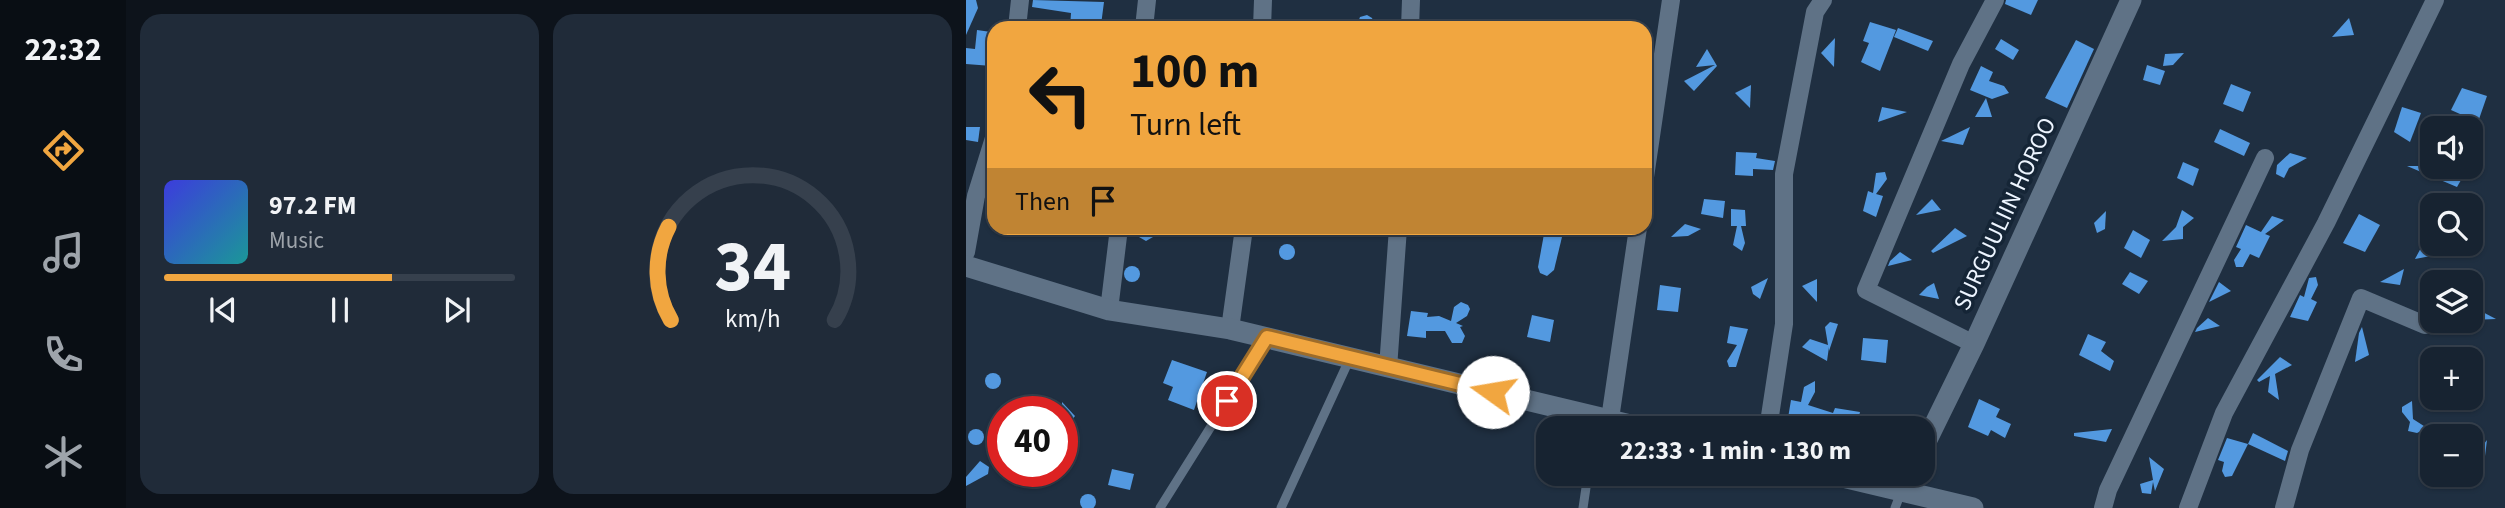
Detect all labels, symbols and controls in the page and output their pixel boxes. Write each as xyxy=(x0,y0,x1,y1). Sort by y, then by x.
text: 22:32 xyxy=(24,27,102,73)
text: 100 m xyxy=(1130,37,1259,107)
icon: left xyxy=(1015,49,1106,140)
text: Turn left xyxy=(1130,102,1241,148)
street label: SURGUULIIN HOROO xyxy=(1945,112,2065,316)
map controls xyxy=(2420,116,2483,487)
button: sound xyxy=(2420,116,2483,179)
icon: directions xyxy=(39,126,88,175)
icon: arrive xyxy=(1084,182,1122,220)
text: Then xyxy=(1015,183,1070,220)
text: 97.2 FM xyxy=(269,187,357,224)
button: search xyxy=(2420,193,2483,256)
text: 34 xyxy=(714,215,791,319)
text: Music xyxy=(269,224,324,257)
icon: music xyxy=(39,228,88,277)
button: layers xyxy=(2420,270,2483,333)
icon: previous xyxy=(204,291,242,329)
icon: pause xyxy=(321,291,359,329)
icon: next xyxy=(438,291,476,329)
text: km/h xyxy=(725,301,780,337)
icon: phone xyxy=(39,330,88,379)
button: + xyxy=(2420,347,2483,410)
position arrow xyxy=(1456,355,1530,429)
pin xyxy=(1197,371,1257,431)
icon: arrive xyxy=(1208,382,1246,420)
speed limit sign: 40 xyxy=(987,396,1078,487)
button: − xyxy=(2420,424,2483,487)
icon: climate xyxy=(39,432,88,481)
text: 22:33 · 1 min · 130 m xyxy=(1620,432,1851,469)

